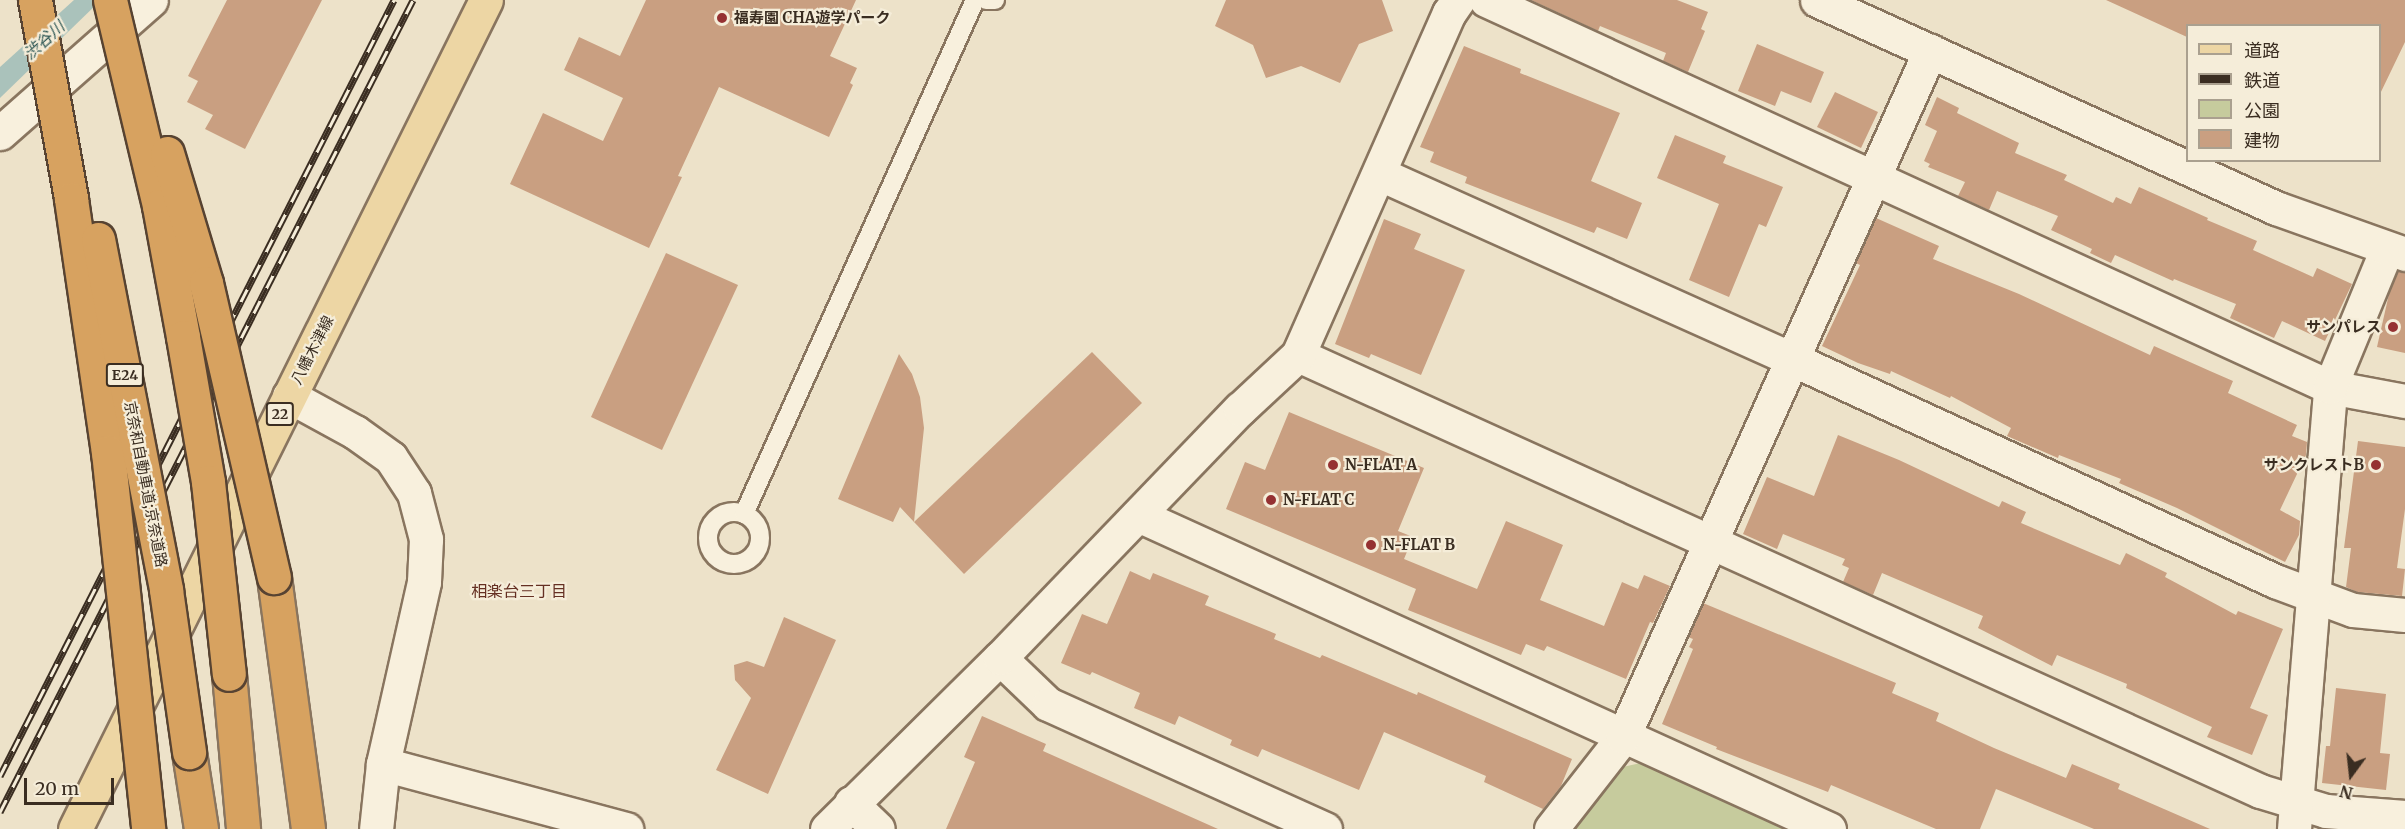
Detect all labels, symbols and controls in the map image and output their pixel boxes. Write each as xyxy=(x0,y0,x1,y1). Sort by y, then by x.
place label: 福寿園 CHA遊学パーク xyxy=(734,9,890,27)
marker: 福寿園 CHA遊学パーク xyxy=(715,11,729,25)
water label: 渋谷川 xyxy=(20,17,68,63)
legend xyxy=(2186,24,2381,162)
text: 道路 xyxy=(2244,39,2280,62)
text: 鉄道 xyxy=(2244,69,2280,92)
text: 公園 xyxy=(2244,99,2280,122)
text: 建物 xyxy=(2244,129,2280,152)
street label: 八幡木津線 xyxy=(287,313,337,387)
place label: サンパレス xyxy=(2306,318,2381,336)
marker: サンパレス xyxy=(2386,320,2400,334)
road number: E24 xyxy=(106,364,144,386)
street label: 京奈和自動車道;京奈道路 xyxy=(121,399,171,569)
road number: 22 xyxy=(265,403,295,425)
place label: N-FLAT A xyxy=(1345,456,1417,474)
place label: サンクレストB xyxy=(2264,456,2364,474)
marker: N-FLAT A xyxy=(1326,458,1340,472)
marker: サンクレストB xyxy=(2369,458,2383,472)
place label: N-FLAT C xyxy=(1283,491,1355,509)
marker: N-FLAT C xyxy=(1264,493,1278,507)
place label: N-FLAT B xyxy=(1383,536,1455,554)
marker: N-FLAT B xyxy=(1364,538,1378,552)
district label: 相楽台三丁目 xyxy=(471,581,567,601)
north arrow xyxy=(2321,745,2381,805)
scale bar xyxy=(27,766,117,804)
text: 20 m xyxy=(35,777,79,800)
text: N xyxy=(2338,781,2355,804)

